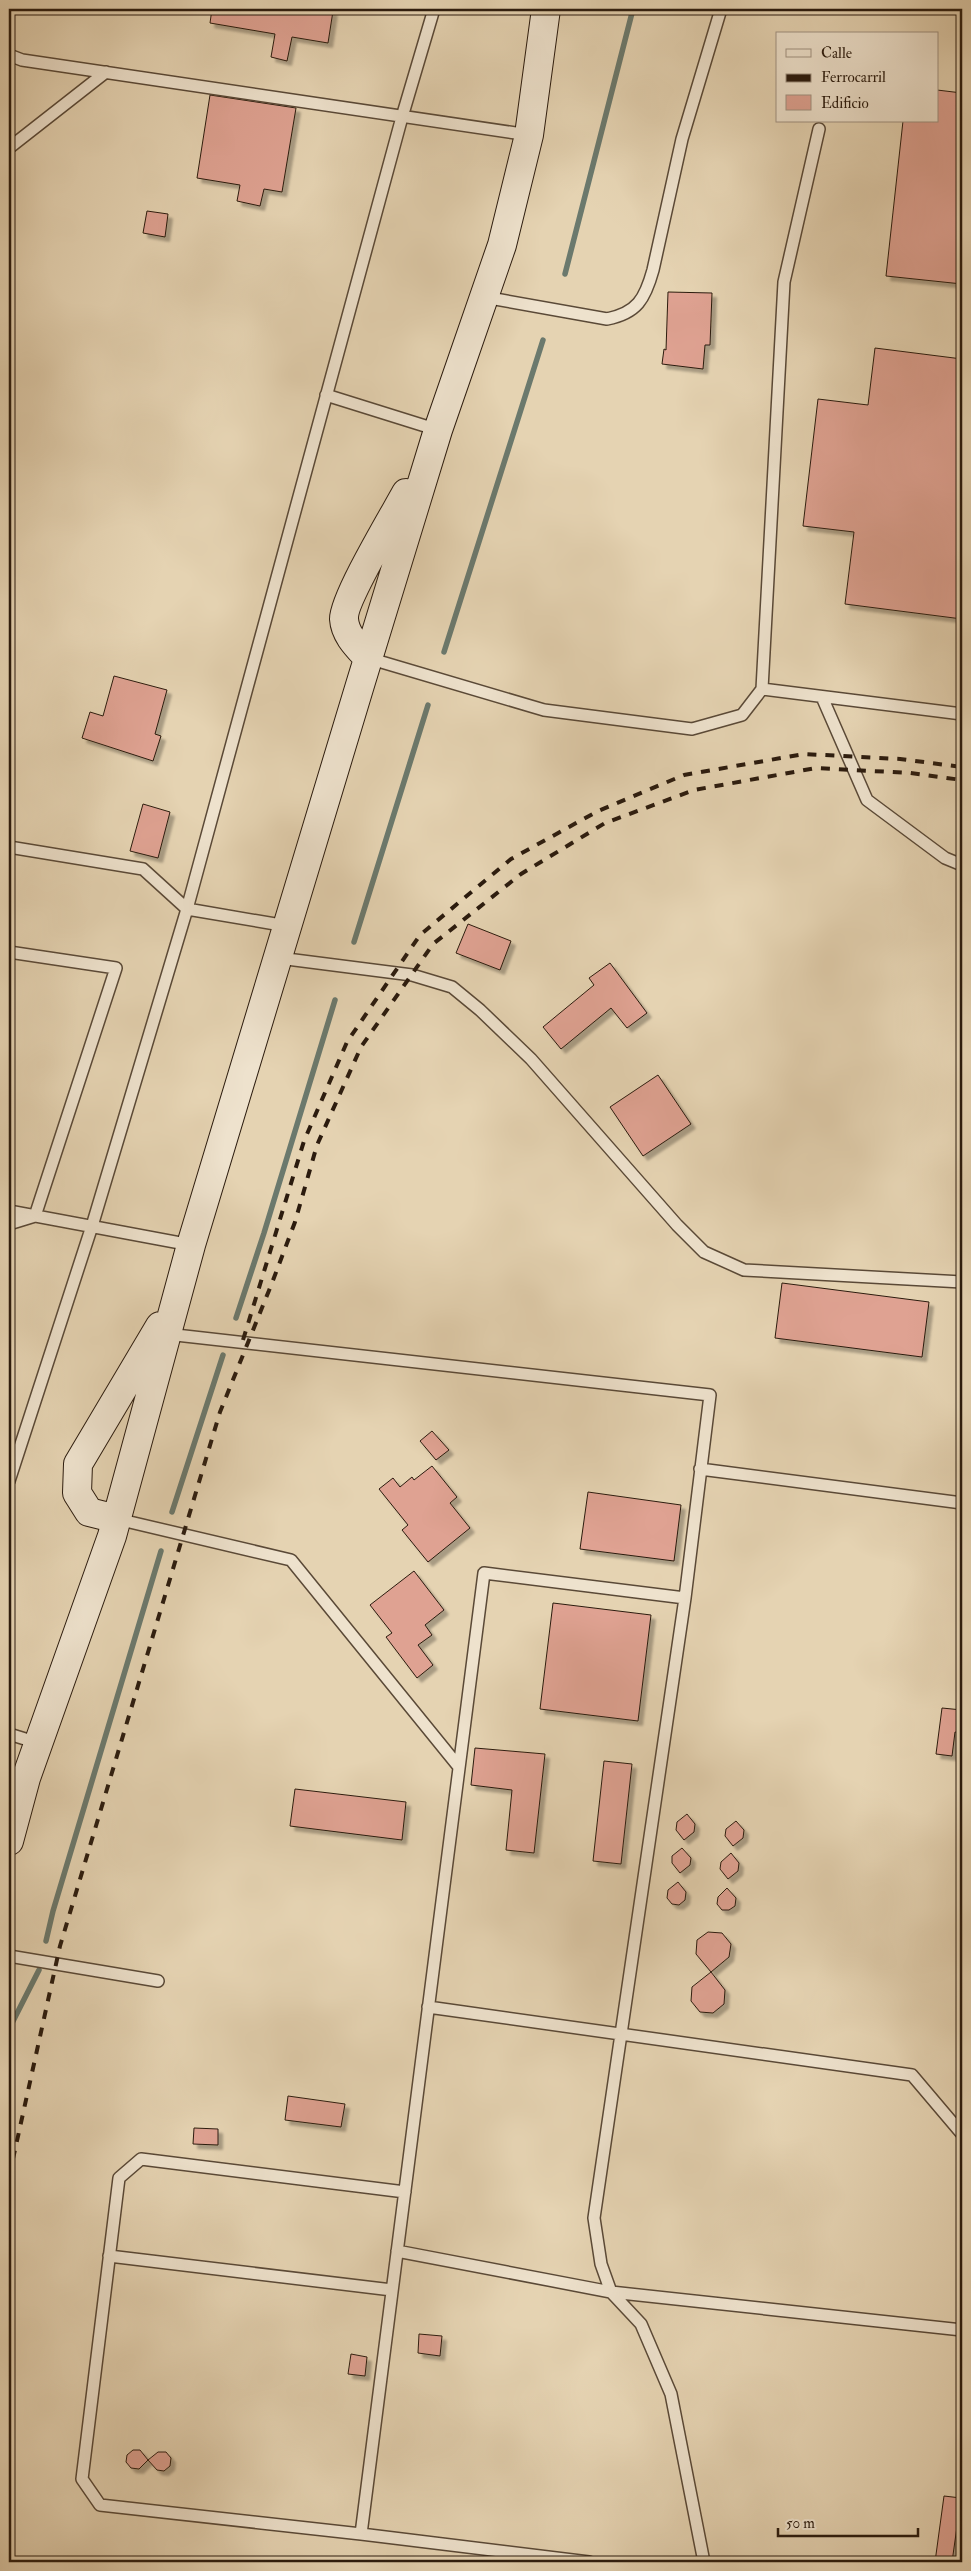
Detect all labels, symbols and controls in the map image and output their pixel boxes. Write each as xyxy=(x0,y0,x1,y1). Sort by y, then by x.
legend xyxy=(776,32,938,122)
text: Calle xyxy=(821,44,852,63)
text: Ferrocarril xyxy=(821,68,886,87)
text: Edificio xyxy=(821,94,869,113)
scale bar xyxy=(778,2506,918,2538)
text: 50 m xyxy=(786,2514,815,2533)

